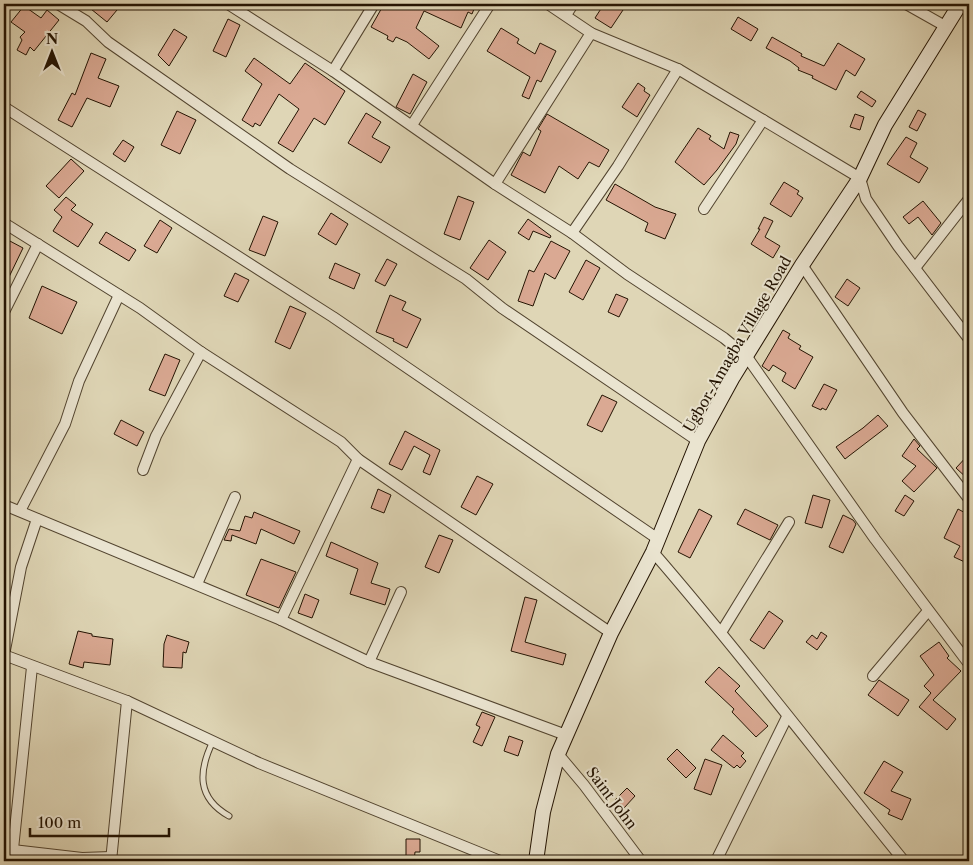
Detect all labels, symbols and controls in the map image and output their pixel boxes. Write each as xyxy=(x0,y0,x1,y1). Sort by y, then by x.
north arrow xyxy=(28,28,78,78)
text: N xyxy=(46,30,58,48)
street label: Ugbor-Amagba Village Road xyxy=(679,253,795,435)
street label: Saint John xyxy=(582,763,642,833)
scale bar xyxy=(30,805,169,837)
text: 100 m xyxy=(38,813,81,832)

